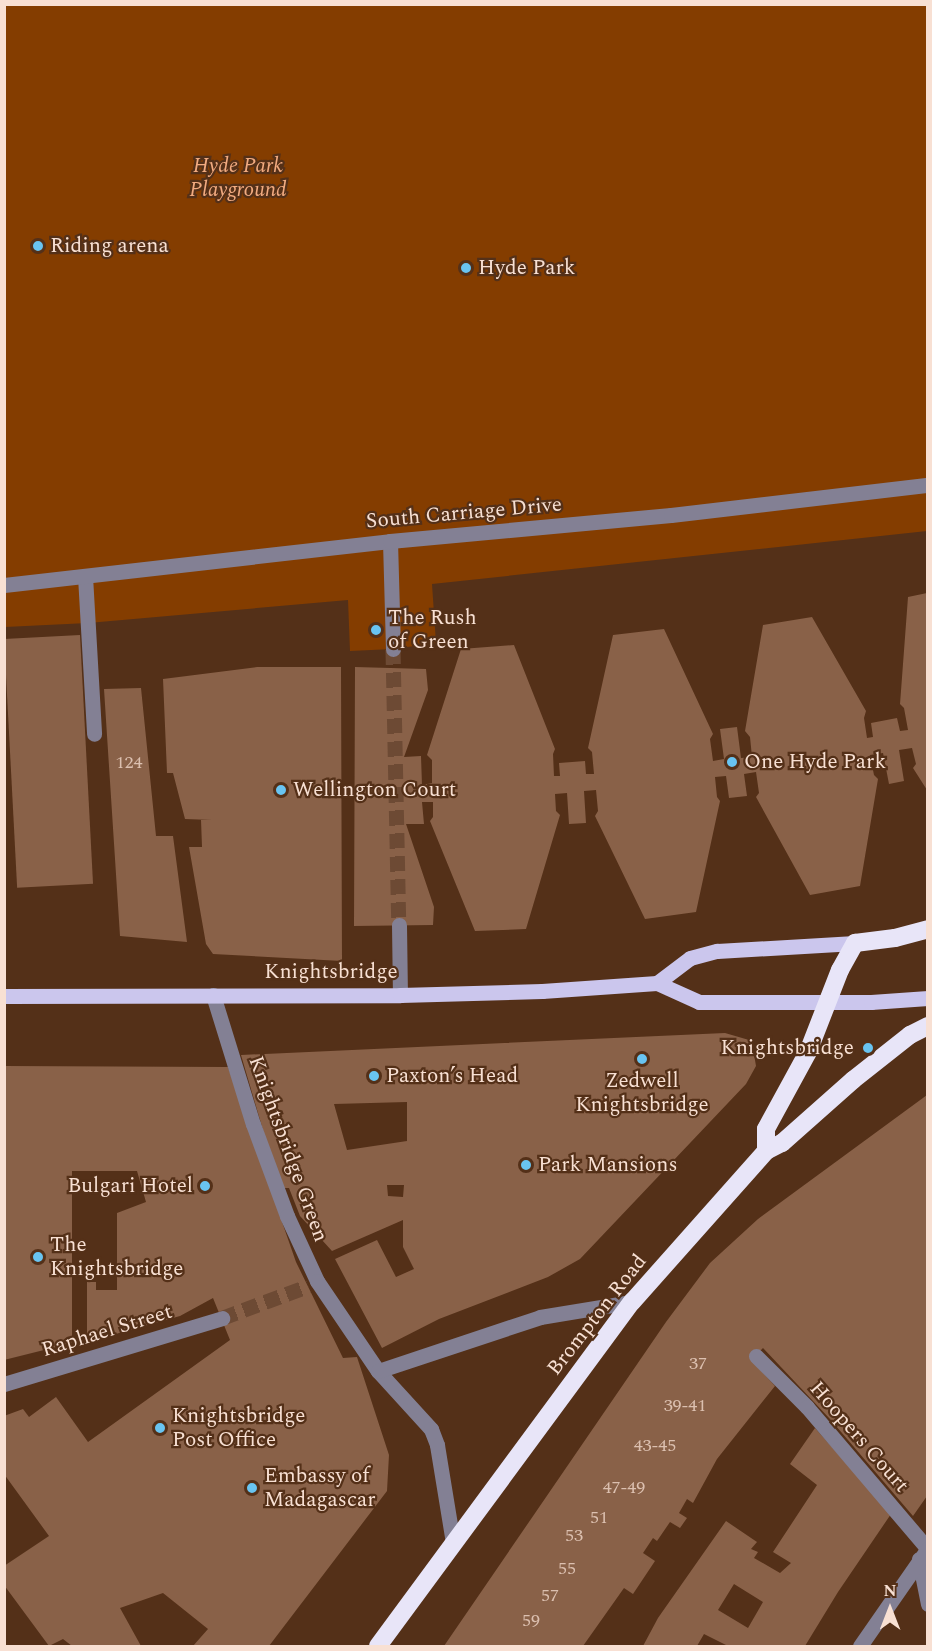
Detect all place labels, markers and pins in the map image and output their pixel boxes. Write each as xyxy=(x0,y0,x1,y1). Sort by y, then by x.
place label: Riding arena xyxy=(50,233,169,259)
marker: Riding arena xyxy=(31,239,45,253)
place label: Hyde Park xyxy=(478,255,576,281)
marker: Hyde Park xyxy=(459,261,473,275)
place label: The Rush of Green xyxy=(388,605,477,655)
marker: The Rush of Green xyxy=(369,623,383,637)
place label: One Hyde Park xyxy=(744,749,886,775)
marker: One Hyde Park xyxy=(725,755,739,769)
place label: Wellington Court xyxy=(293,777,456,803)
marker: Wellington Court xyxy=(274,783,288,797)
place label: Knightsbridge xyxy=(721,1035,854,1061)
marker: Knightsbridge xyxy=(859,1039,877,1057)
marker: Zedwell Knightsbridge xyxy=(635,1052,649,1066)
place label: Paxton’s Head xyxy=(386,1063,518,1089)
place label: Zedwell Knightsbridge xyxy=(575,1068,709,1118)
marker: Paxton’s Head xyxy=(367,1069,381,1083)
place label: Park Mansions xyxy=(538,1152,677,1178)
marker: Park Mansions xyxy=(519,1158,533,1172)
place label: Bulgari Hotel xyxy=(67,1173,193,1199)
marker: Bulgari Hotel xyxy=(198,1179,212,1193)
place label: The Knightsbridge xyxy=(50,1232,183,1282)
marker: The Knightsbridge xyxy=(31,1250,45,1264)
place label: Knightsbridge Post Office xyxy=(172,1403,305,1453)
marker: Knightsbridge Post Office xyxy=(153,1421,167,1435)
place label: Embassy of Madagascar xyxy=(264,1463,376,1513)
marker: Embassy of Madagascar xyxy=(245,1481,259,1495)

